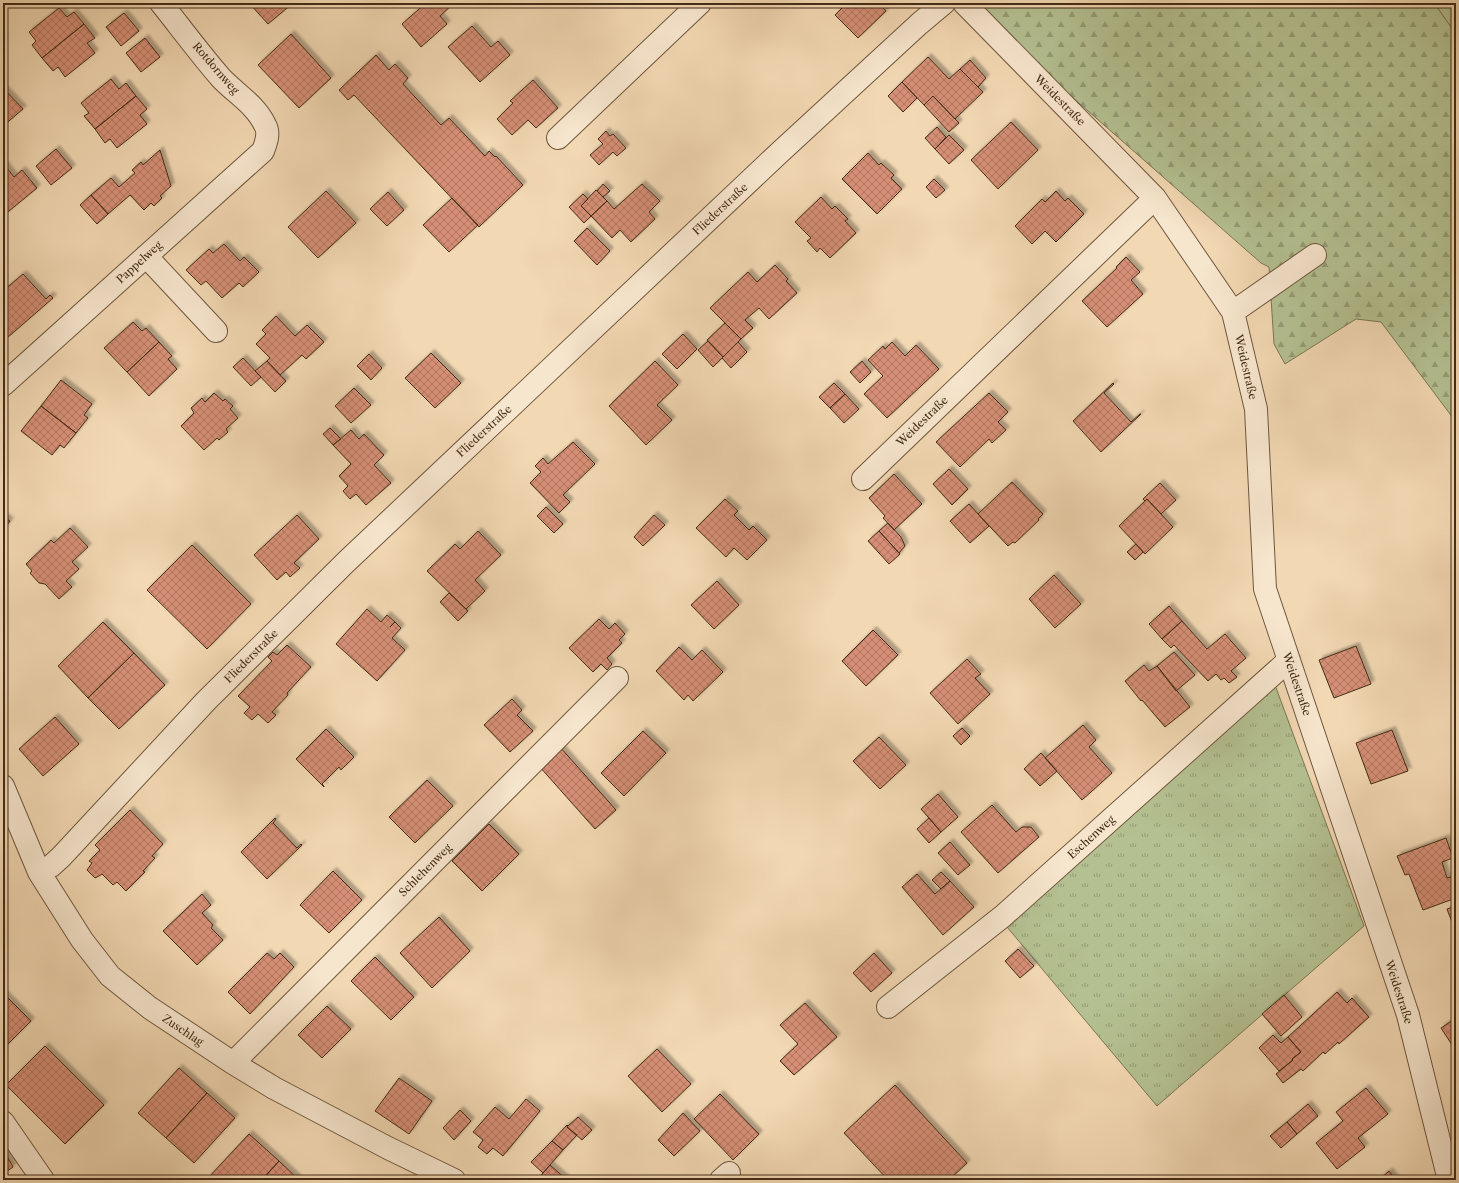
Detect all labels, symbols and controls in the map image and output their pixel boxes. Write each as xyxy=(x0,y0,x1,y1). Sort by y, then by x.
street label: Rotdornweg xyxy=(190,39,242,97)
street label: Weidestraße xyxy=(1031,71,1088,128)
street label: Fliederstraße xyxy=(690,180,750,238)
street label: Pappelweg xyxy=(113,238,165,286)
street label: Weidestraße xyxy=(1231,332,1260,401)
street label: Weidestraße xyxy=(893,393,951,450)
street label: Fliederstraße xyxy=(454,402,514,460)
street label: Fliederstraße xyxy=(221,626,281,686)
street label: Weidestraße xyxy=(1279,649,1314,718)
street label: Eschenweg xyxy=(1065,812,1118,862)
street label: Schlehenweg xyxy=(396,840,455,899)
street label: Weidestraße xyxy=(1382,957,1416,1026)
street label: Zuschlag xyxy=(160,1011,206,1049)

